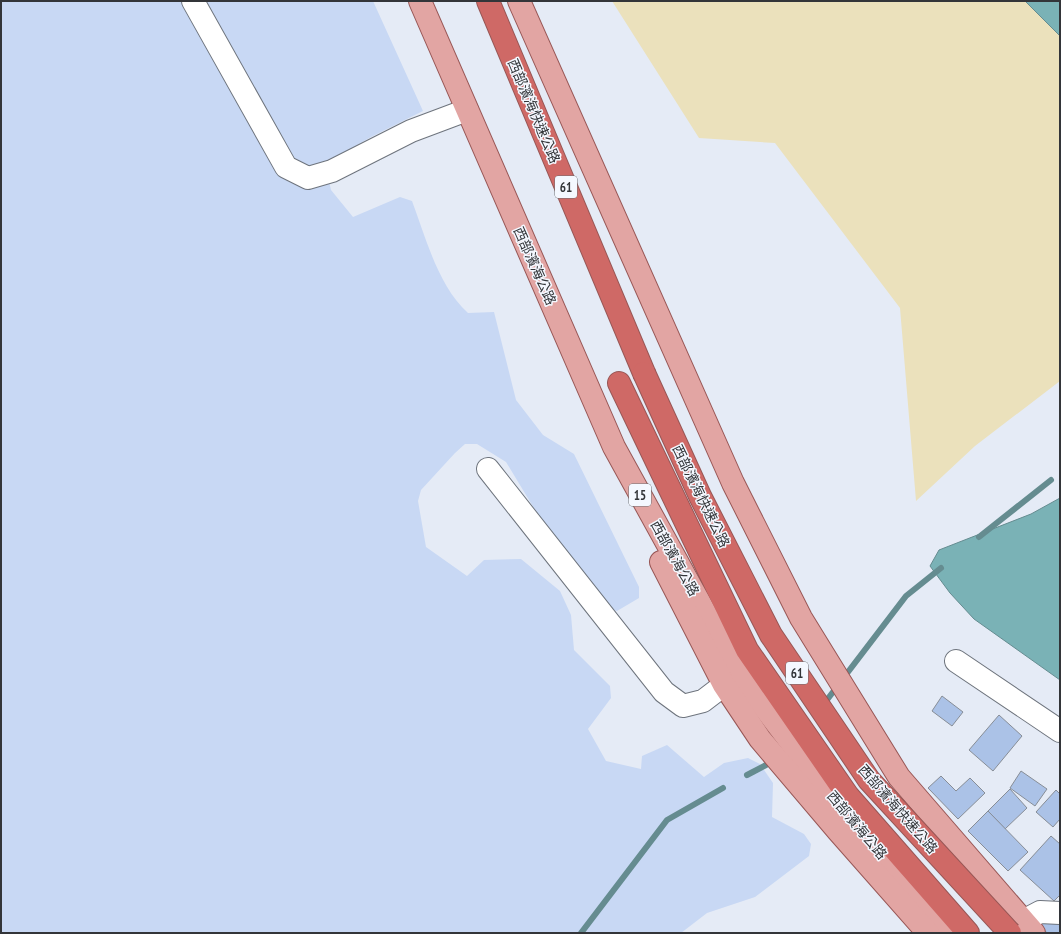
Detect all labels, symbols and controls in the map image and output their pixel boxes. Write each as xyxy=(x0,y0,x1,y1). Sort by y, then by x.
street label: 西部濱海快速公路 xyxy=(504,56,564,166)
road number: 61 xyxy=(555,176,577,198)
street label: 西部濱海公路 xyxy=(510,224,560,308)
street label: 西部濱海快速公路 xyxy=(668,442,734,550)
road number: 15 xyxy=(629,484,651,506)
street label: 西部濱海公路 xyxy=(647,517,703,599)
road number: 61 xyxy=(786,662,808,684)
street label: 西部濱海快速公路 xyxy=(854,761,942,857)
street label: 西部濱海公路 xyxy=(823,787,891,863)

